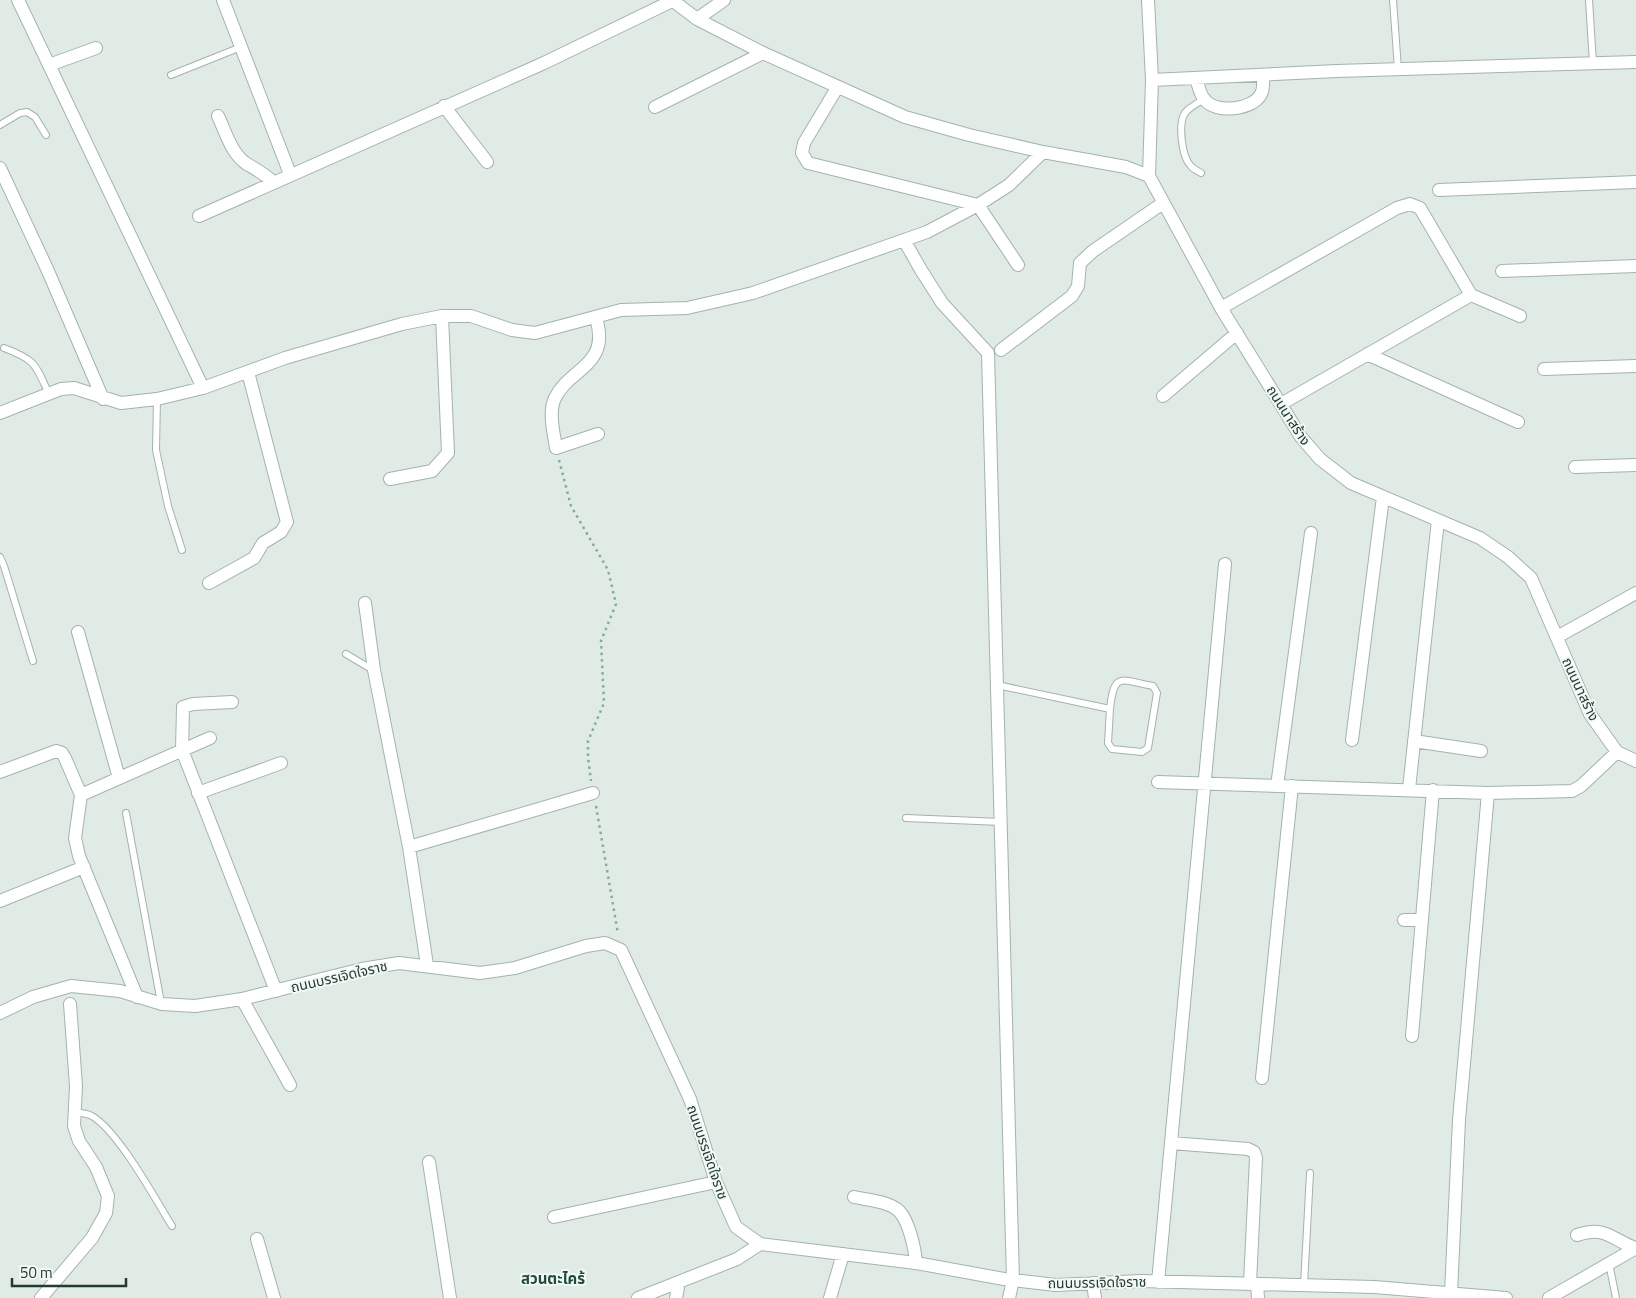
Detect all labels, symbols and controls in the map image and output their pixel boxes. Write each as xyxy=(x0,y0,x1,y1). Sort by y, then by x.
street label: ถนนนาสร้าง xyxy=(1262,381,1316,449)
street label: ถนนนาสร้าง xyxy=(1557,654,1605,724)
street label: ถนนบรรเจิดใจราช xyxy=(288,955,390,997)
street label: ถนนบรรเจิดใจราช xyxy=(682,1102,734,1202)
scale bar xyxy=(12,1256,126,1288)
text: 50 m xyxy=(20,1261,53,1284)
district label: สวนตะไคร้ xyxy=(521,1267,585,1290)
street label: ถนนบรรเจิดใจราช xyxy=(1047,1271,1147,1293)

